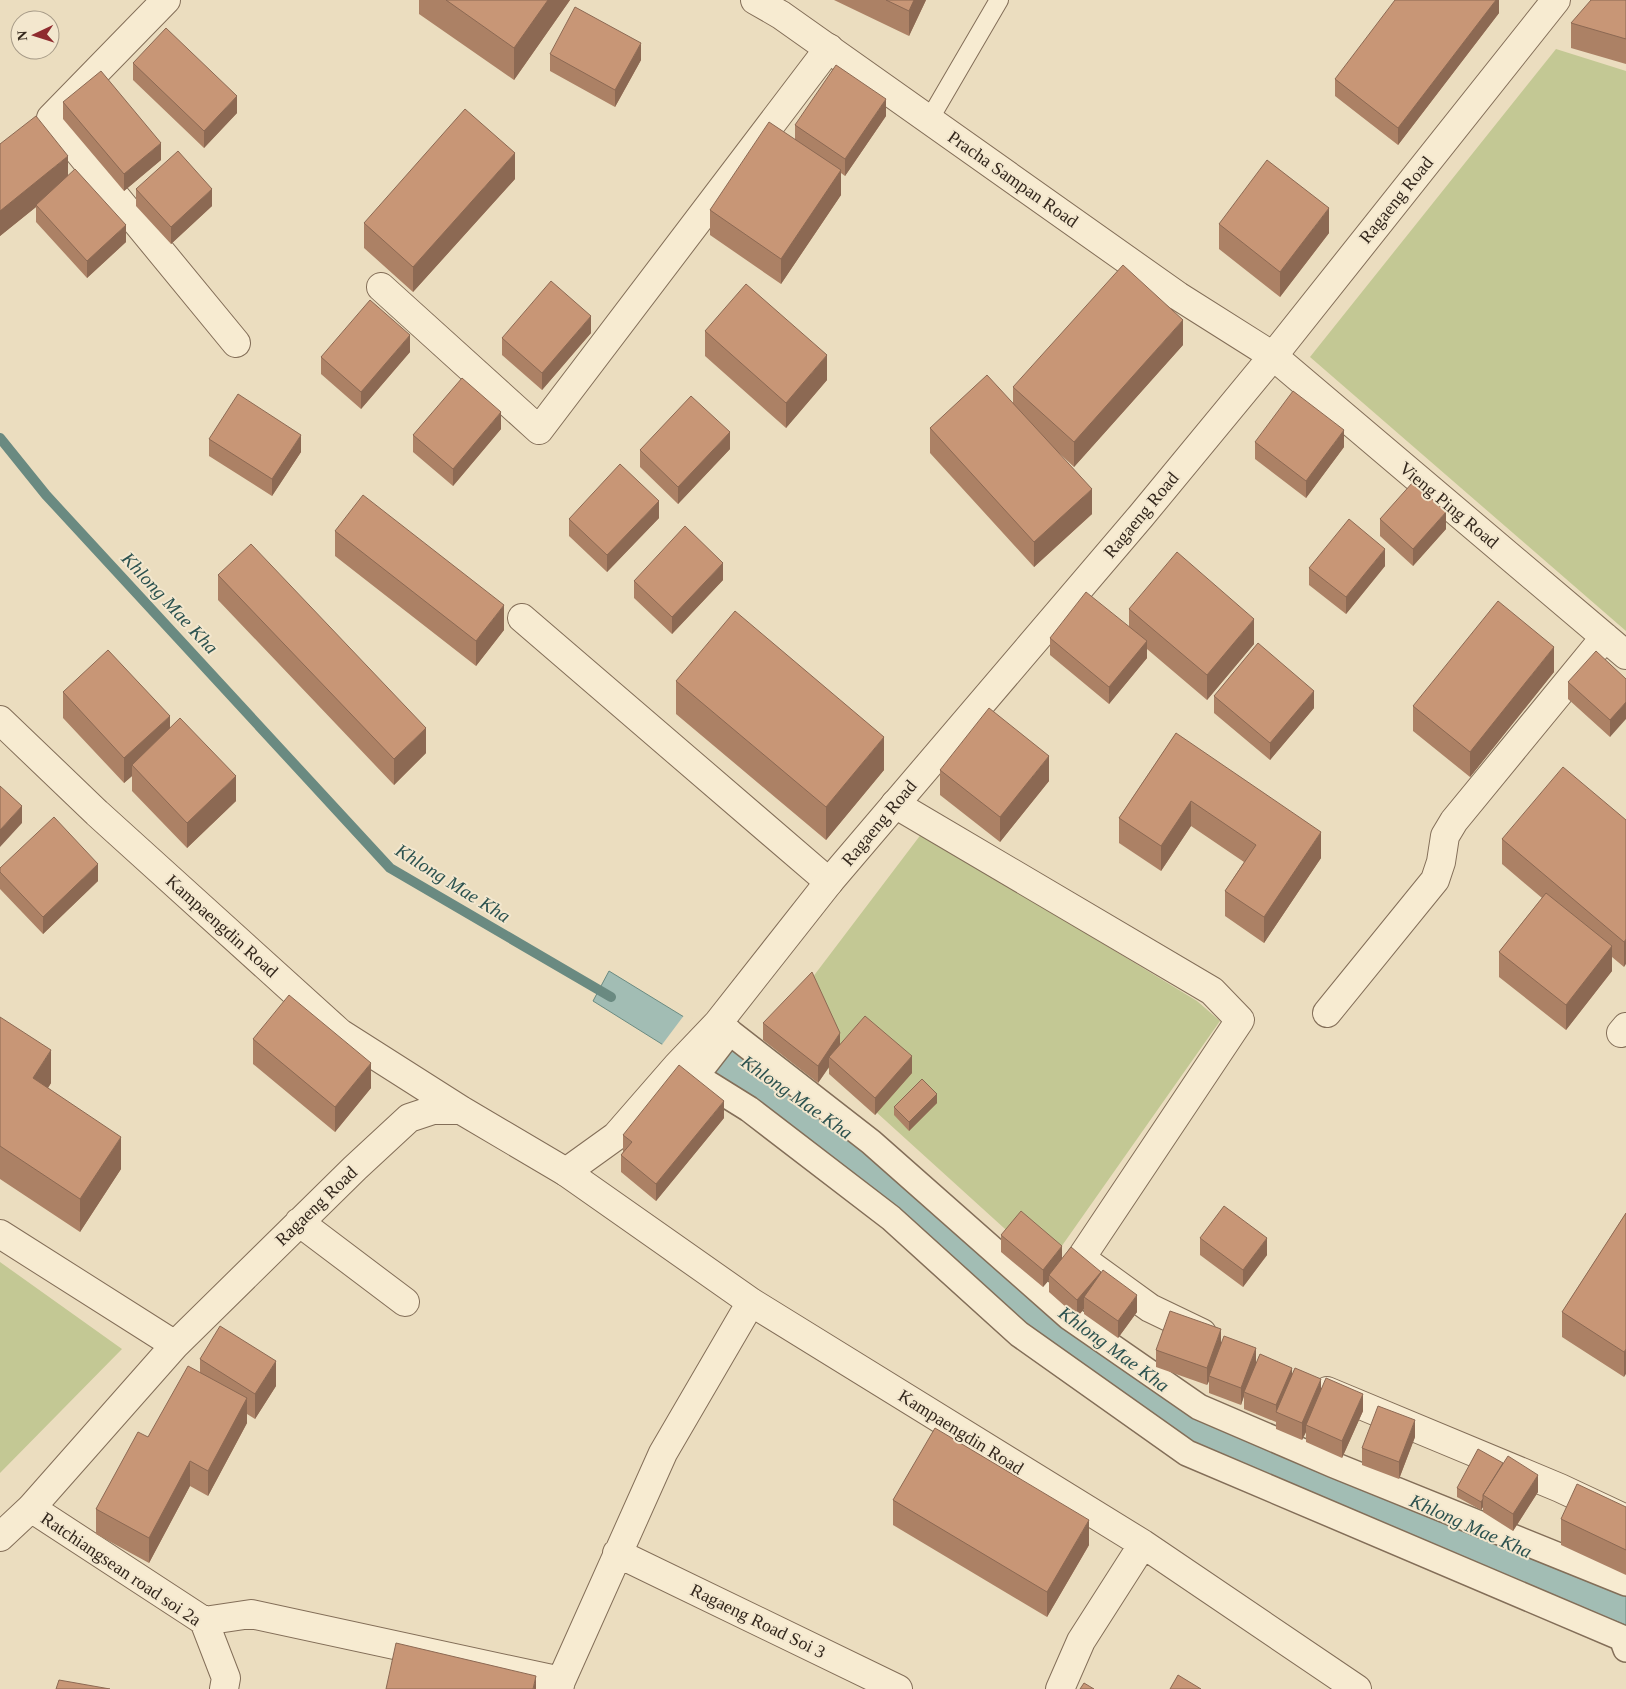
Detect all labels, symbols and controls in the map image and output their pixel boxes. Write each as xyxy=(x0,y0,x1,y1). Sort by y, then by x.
north arrow xyxy=(10,10,60,60)
text: N xyxy=(15,30,30,41)
street label: Pracha Sampan Road xyxy=(944,127,1082,231)
street label: Ragaeng Road xyxy=(1355,153,1437,247)
street label: Vieng Ping Road xyxy=(1395,458,1503,552)
street label: Ragaeng Road xyxy=(1099,468,1183,562)
water label: Khlong Mae Kha xyxy=(117,547,222,658)
street label: Ragaeng Road xyxy=(837,776,921,870)
water label: Khlong Mae Kha xyxy=(391,839,514,927)
street label: Kampaengdin Road xyxy=(162,871,282,981)
water label: Khlong Mae Kha xyxy=(737,1050,857,1143)
street label: Ragaeng Road xyxy=(271,1162,361,1250)
water label: Khlong Mae Kha xyxy=(1054,1301,1173,1396)
street label: Kampaengdin Road xyxy=(895,1386,1027,1478)
water label: Khlong Mae Kha xyxy=(1406,1489,1535,1562)
street label: Ratchiangsean road soi 2a xyxy=(37,1508,205,1630)
street label: Ragaeng Road Soi 3 xyxy=(687,1580,829,1662)

